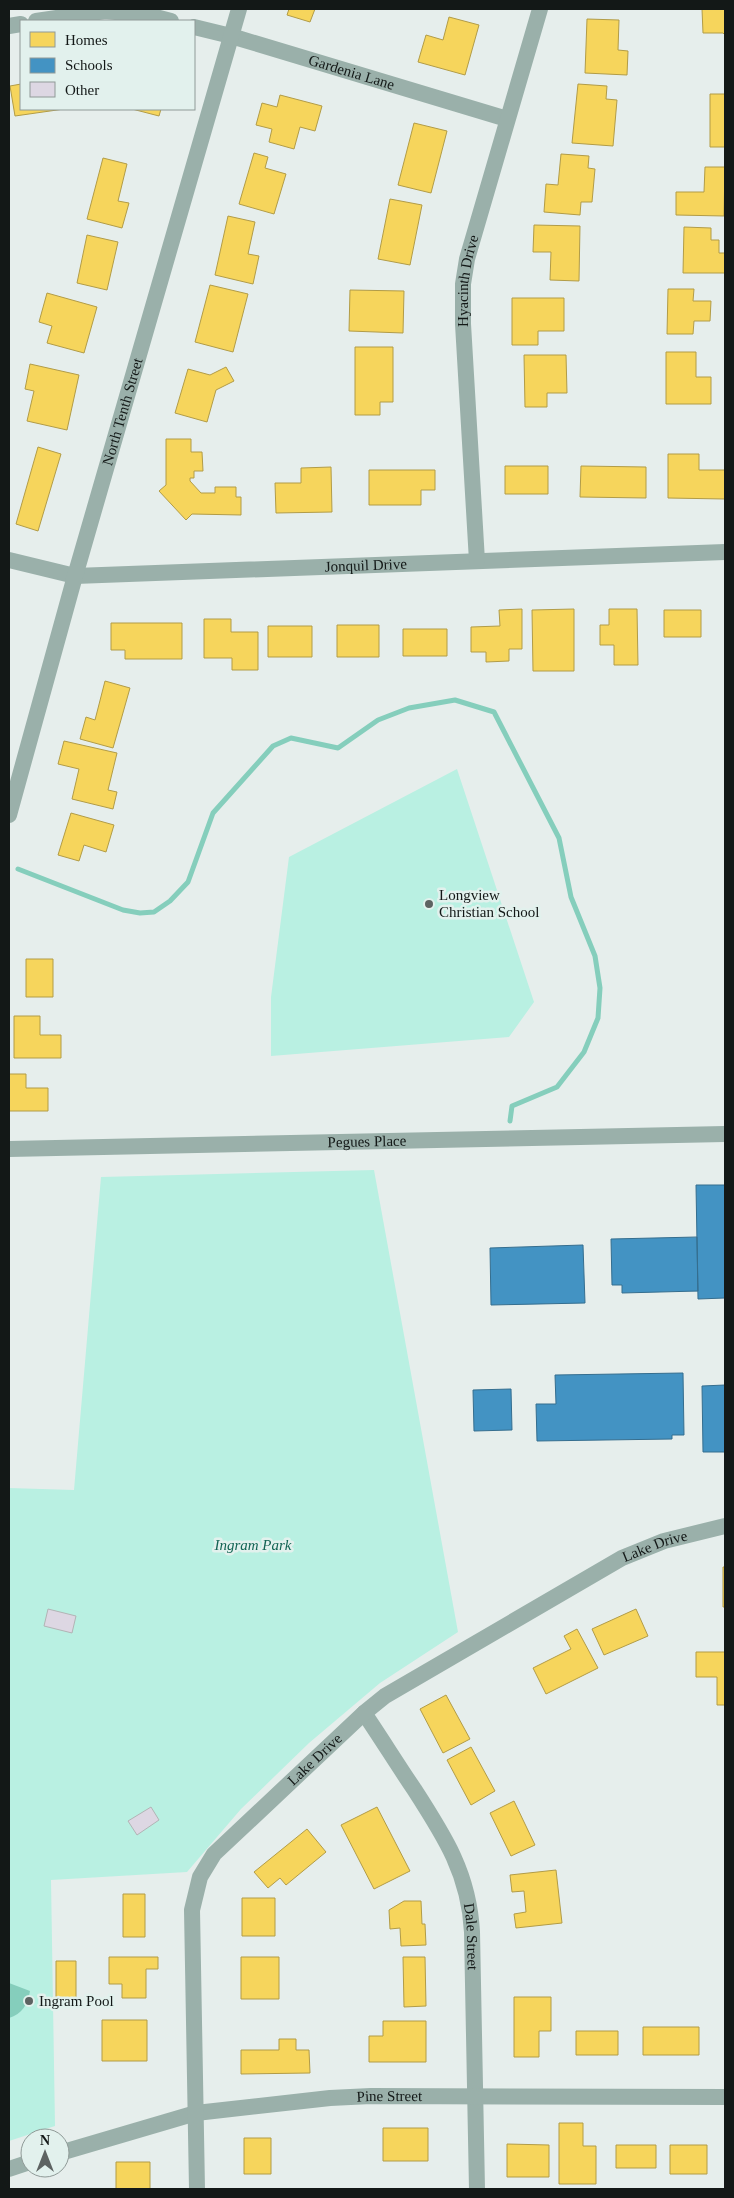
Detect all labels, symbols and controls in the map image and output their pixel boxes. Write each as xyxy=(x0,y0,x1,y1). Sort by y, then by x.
legend xyxy=(20,20,195,110)
text: Homes xyxy=(65,32,108,48)
street label: Gardenia Lane xyxy=(307,52,397,93)
text: Schools xyxy=(65,57,113,73)
text: Other xyxy=(65,82,99,98)
street label: Hyacinth Drive xyxy=(455,233,482,327)
street label: North Tenth Street xyxy=(99,355,146,467)
street label: Jonquil Drive xyxy=(325,556,408,575)
place label: Longview Christian School xyxy=(439,887,539,920)
marker: Longview Christian School xyxy=(423,898,435,910)
street label: Pegues Place xyxy=(327,1133,407,1150)
street label: Lake Drive xyxy=(620,1528,689,1565)
park label: Ingram Park xyxy=(213,1537,292,1553)
street label: Lake Drive xyxy=(284,1730,345,1789)
street label: Dale Street xyxy=(461,1902,481,1971)
place label: Ingram Pool xyxy=(39,1993,114,2009)
marker: Ingram Pool xyxy=(23,1995,35,2007)
street label: Pine Street xyxy=(356,2088,423,2105)
north arrow xyxy=(20,2128,70,2178)
text: N xyxy=(40,2133,50,2148)

